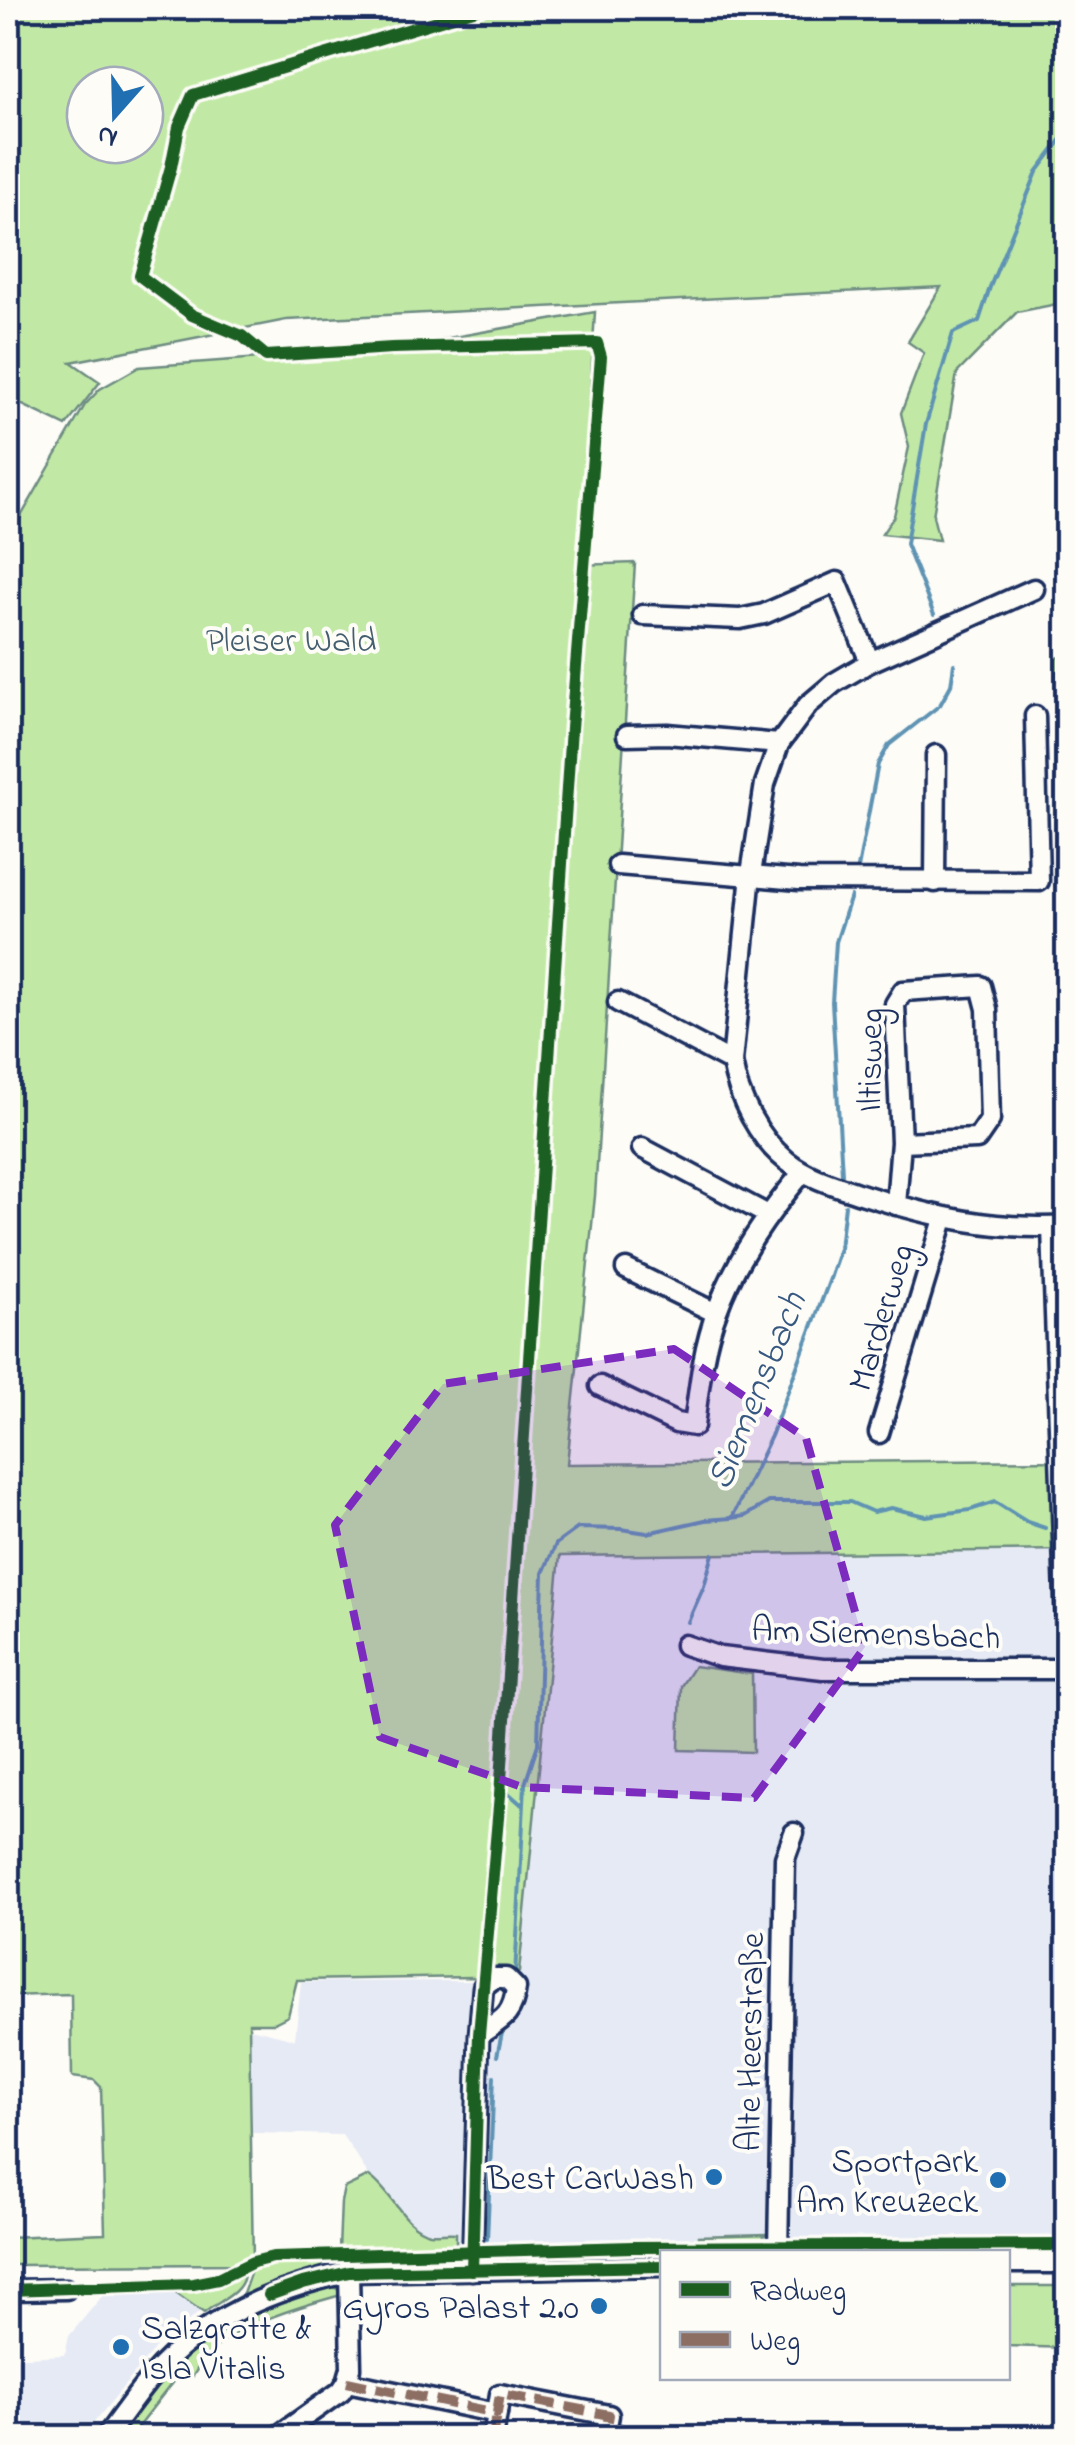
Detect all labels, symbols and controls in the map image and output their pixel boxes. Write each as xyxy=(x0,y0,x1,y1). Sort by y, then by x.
north arrow xyxy=(65,65,165,165)
text: N xyxy=(92,113,124,158)
park label: Pleiser Wald xyxy=(206,617,376,668)
street label: Iltisweg xyxy=(846,1007,899,1113)
street label: Marderweg xyxy=(837,1238,930,1398)
water label: Siemensbach xyxy=(694,1284,824,1499)
street label: Am Siemensbach xyxy=(750,1606,1001,1665)
street label: Alte Heerstraße xyxy=(725,1932,780,2152)
place label: Sportpark Am Kreuzeck xyxy=(796,2138,979,2229)
place label: Best CarWash xyxy=(486,2155,694,2206)
marker: Best CarWash xyxy=(703,2166,725,2188)
marker: Sportpark Am Kreuzeck xyxy=(987,2169,1009,2191)
legend xyxy=(660,2250,1010,2380)
text: Radweg xyxy=(750,2271,846,2315)
place label: Gyros Palast 2.0 xyxy=(342,2284,579,2335)
marker: Gyros Palast 2.0 xyxy=(588,2295,610,2317)
place label: Salzgrotte & Isla Vitalis xyxy=(141,2305,312,2396)
text: Weg xyxy=(750,2321,800,2365)
marker: Salzgrotte & Isla Vitalis xyxy=(110,2336,132,2358)

